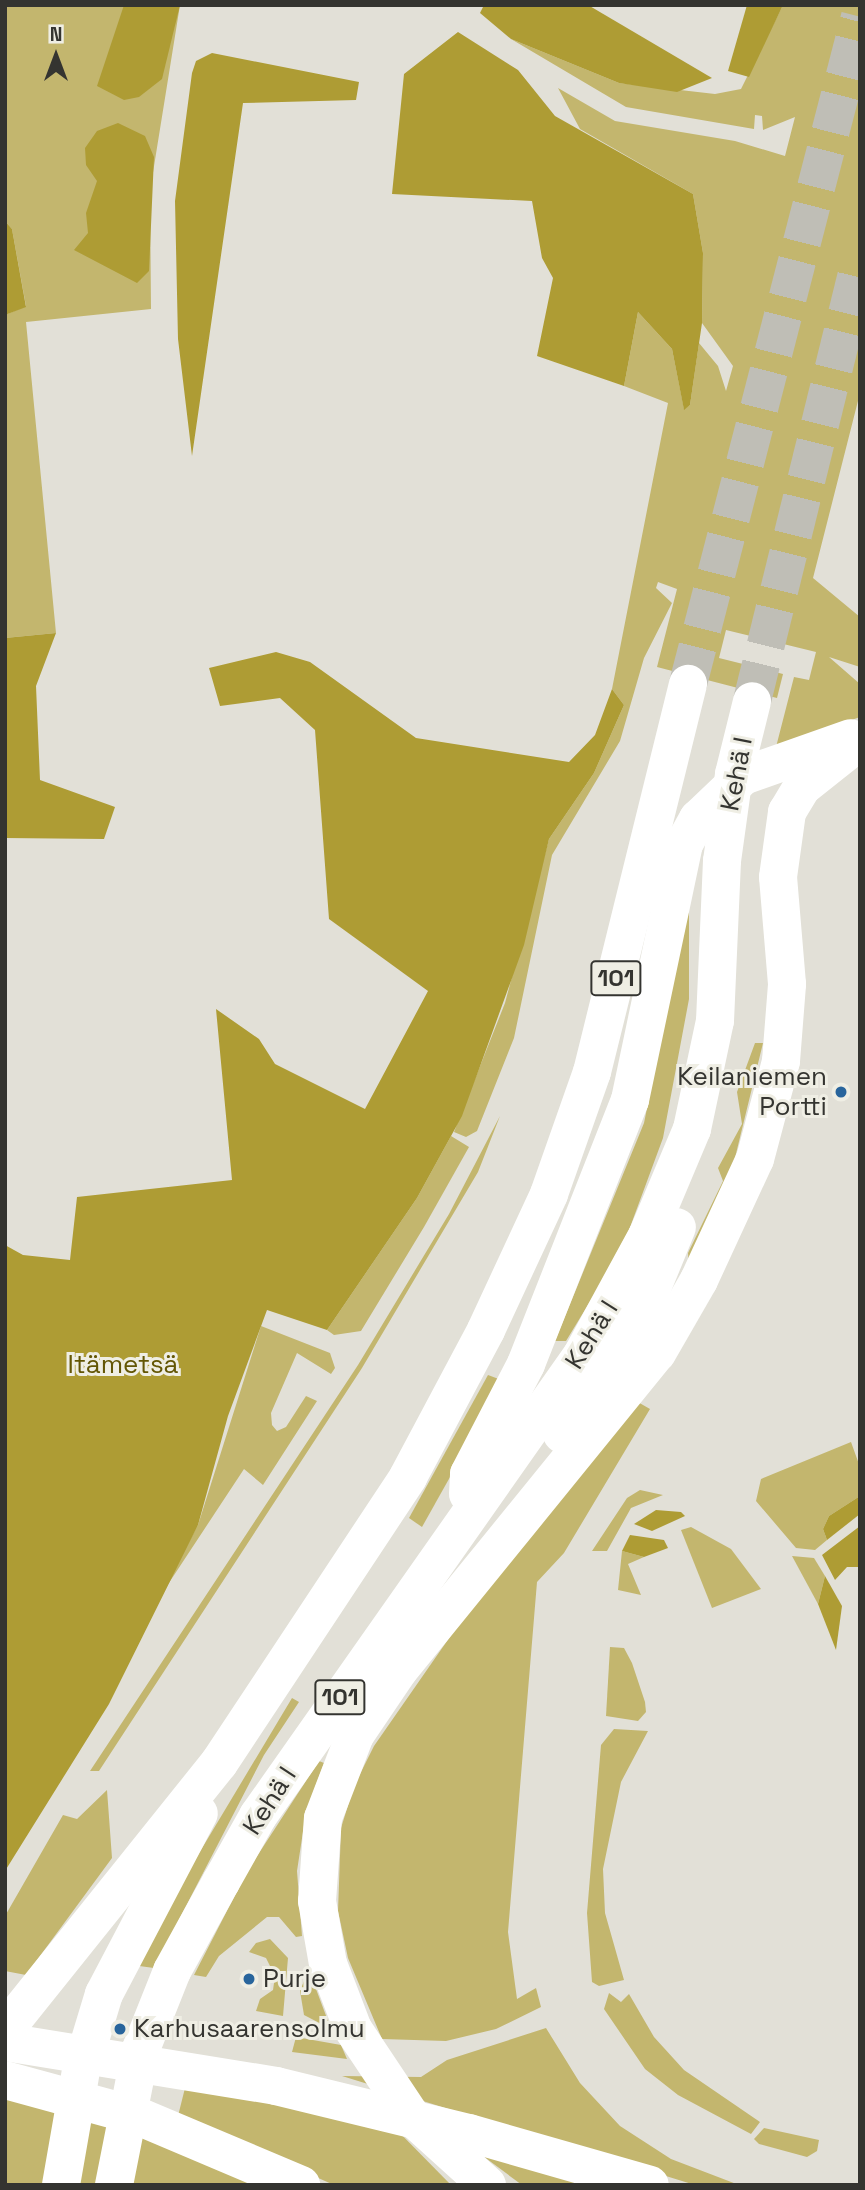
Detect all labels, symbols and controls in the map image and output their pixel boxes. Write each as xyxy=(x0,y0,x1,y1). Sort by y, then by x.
north arrow xyxy=(21,21,91,91)
text: N xyxy=(50,22,62,47)
street label: Kehä I xyxy=(715,734,759,814)
road number: 101 xyxy=(590,958,642,998)
place label: Keilaniemen Portti xyxy=(677,1061,827,1122)
marker: Keilaniemen Portti xyxy=(833,1084,849,1100)
street label: Kehä I xyxy=(559,1295,625,1375)
park label: Itämetsä xyxy=(68,1349,178,1381)
road number: 101 xyxy=(314,1676,366,1717)
street label: Kehä I xyxy=(237,1761,303,1841)
place label: Purje xyxy=(263,1963,326,1995)
marker: Purje xyxy=(241,1971,257,1987)
place label: Karhusaarensolmu xyxy=(134,2013,365,2045)
marker: Karhusaarensolmu xyxy=(112,2021,128,2037)

